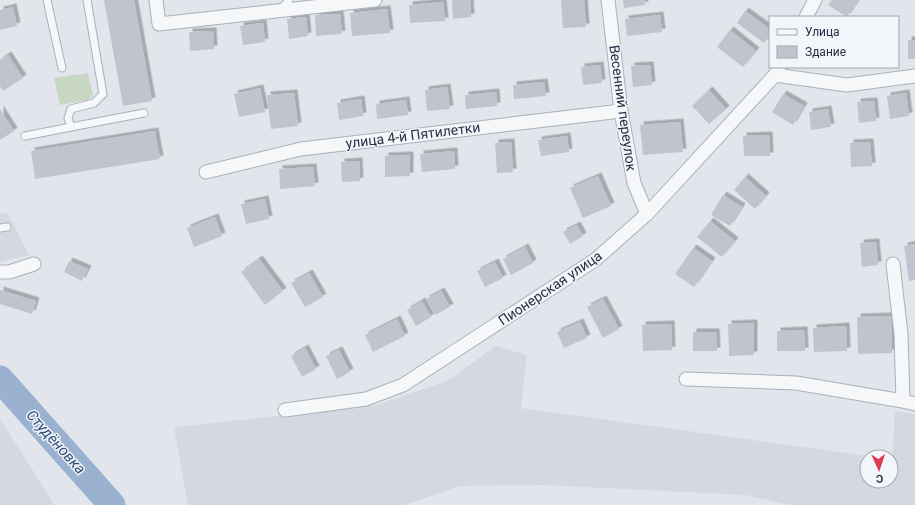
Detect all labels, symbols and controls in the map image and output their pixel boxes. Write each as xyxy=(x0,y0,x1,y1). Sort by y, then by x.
legend xyxy=(769,16,899,68)
text: Улица xyxy=(805,25,840,39)
street label: Весенний переулок xyxy=(606,44,640,173)
text: Здание xyxy=(805,45,846,59)
street label: улица 4-й Пятилетки xyxy=(345,119,481,151)
street label: Пионерская улица xyxy=(495,247,605,329)
water label: Студёновка xyxy=(22,406,90,478)
north arrow xyxy=(859,449,899,489)
text: С xyxy=(876,472,883,485)

